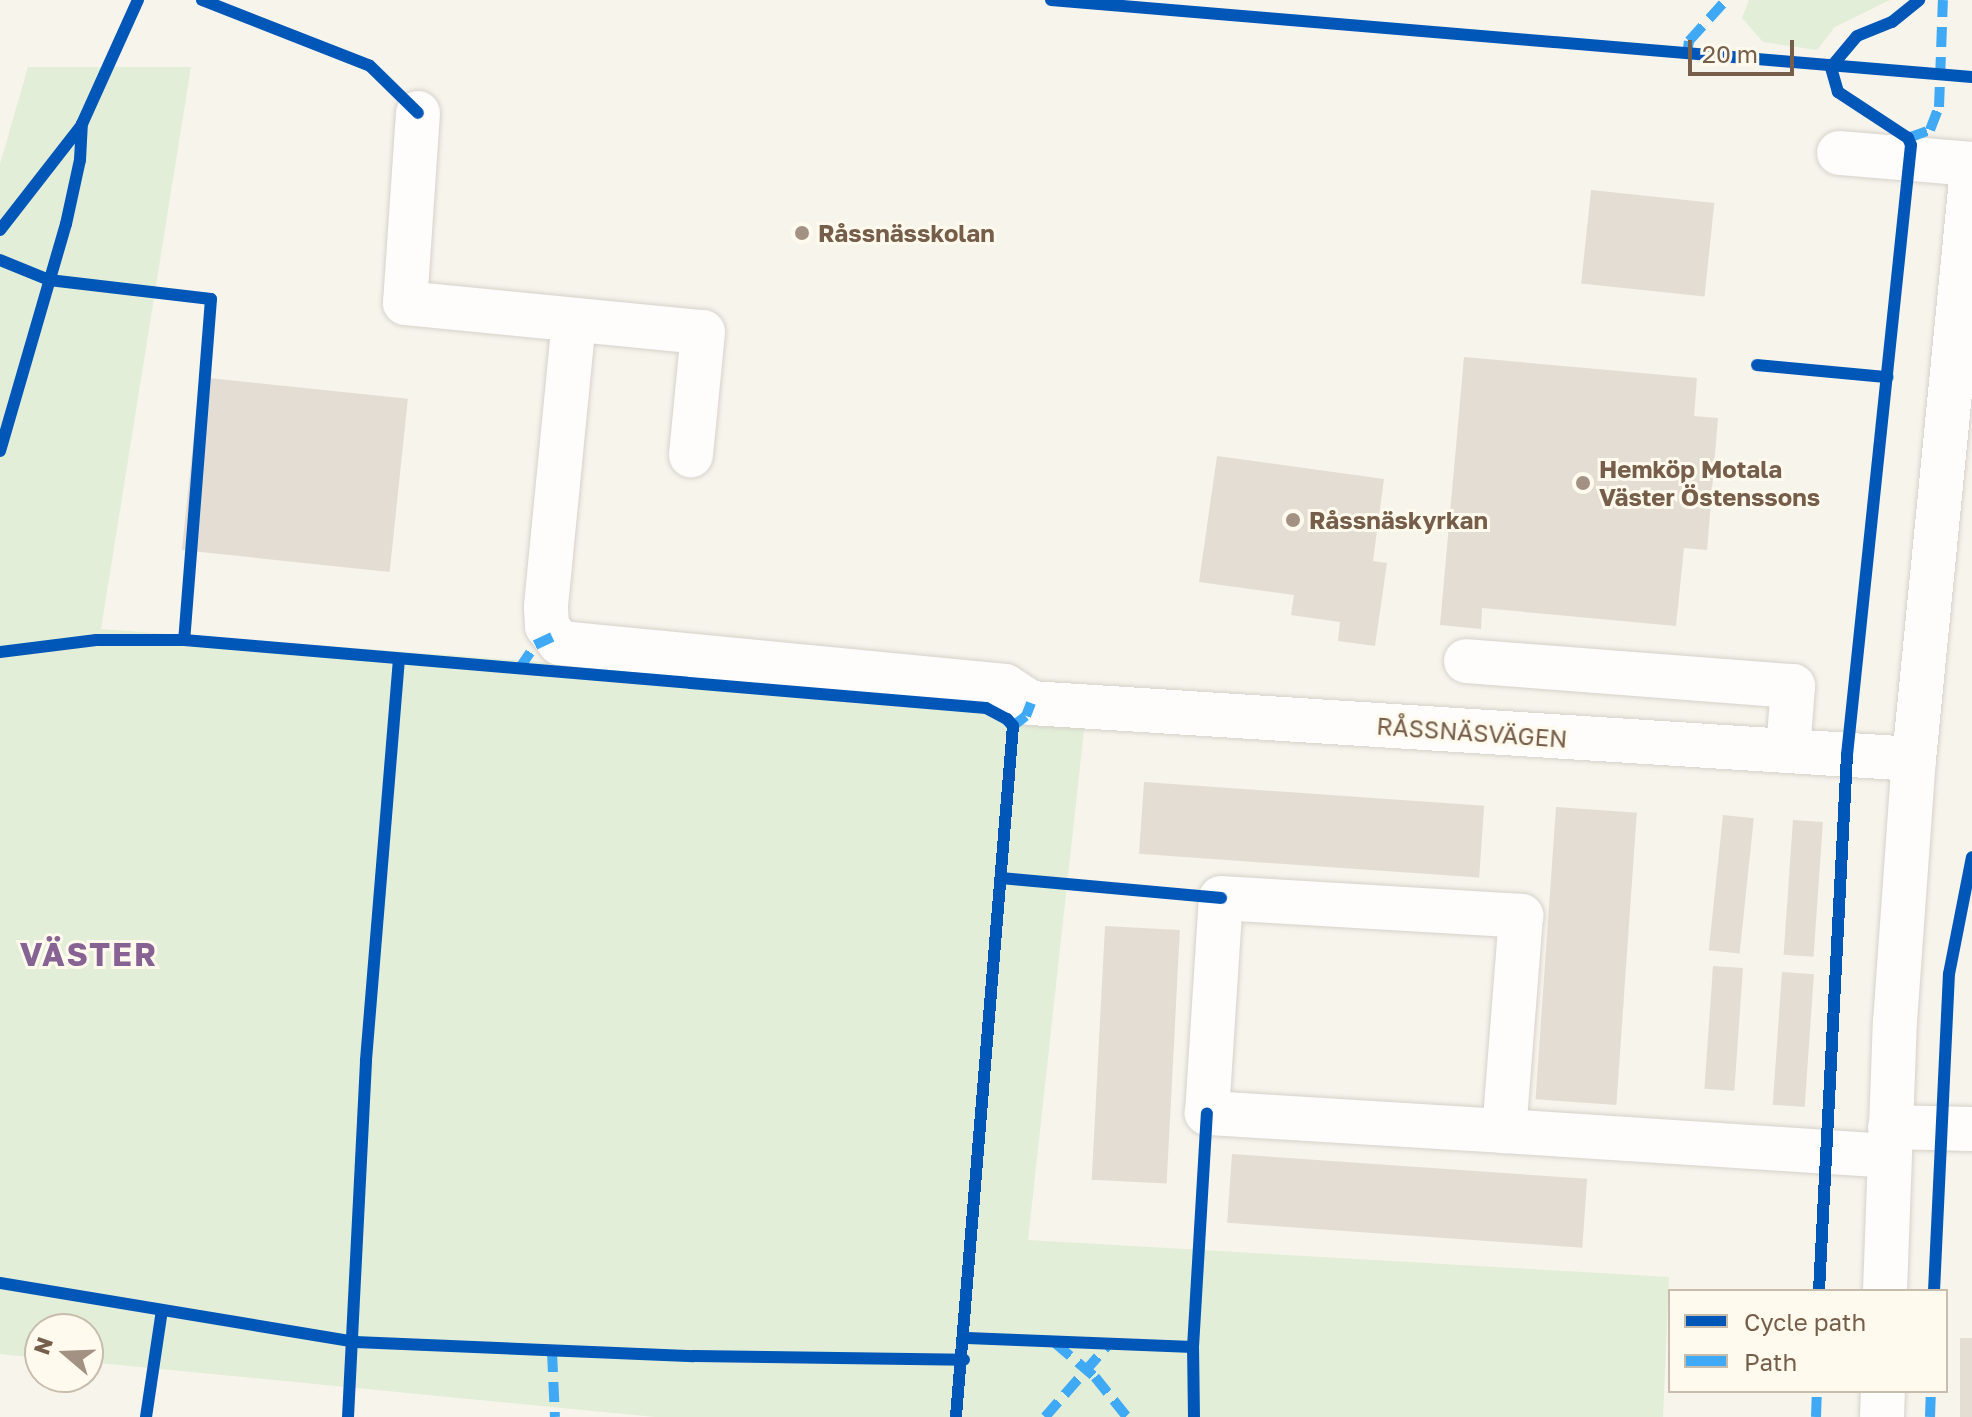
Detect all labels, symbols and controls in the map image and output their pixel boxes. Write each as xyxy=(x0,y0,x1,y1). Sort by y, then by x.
scale bar xyxy=(1692,24,1798,74)
text: 20 m xyxy=(1702,39,1758,68)
place label: Råssnässkolan xyxy=(818,219,995,247)
marker: Råssnässkolan xyxy=(793,224,811,242)
place label: Hemköp Motala Väster Östenssons xyxy=(1599,455,1820,511)
marker: Hemköp Motala Väster Östenssons xyxy=(1574,474,1592,492)
place label: Råssnäskyrkan xyxy=(1309,506,1488,534)
marker: Råssnäskyrkan xyxy=(1284,511,1302,529)
street label: RÅSSNÄSVÄGEN xyxy=(1376,711,1568,753)
district label: VÄSTER xyxy=(20,935,158,973)
legend xyxy=(1668,1289,1948,1393)
text: Cycle path xyxy=(1744,1307,1866,1336)
north arrow xyxy=(24,1313,104,1393)
text: N xyxy=(27,1333,58,1358)
text: Path xyxy=(1744,1347,1797,1376)

